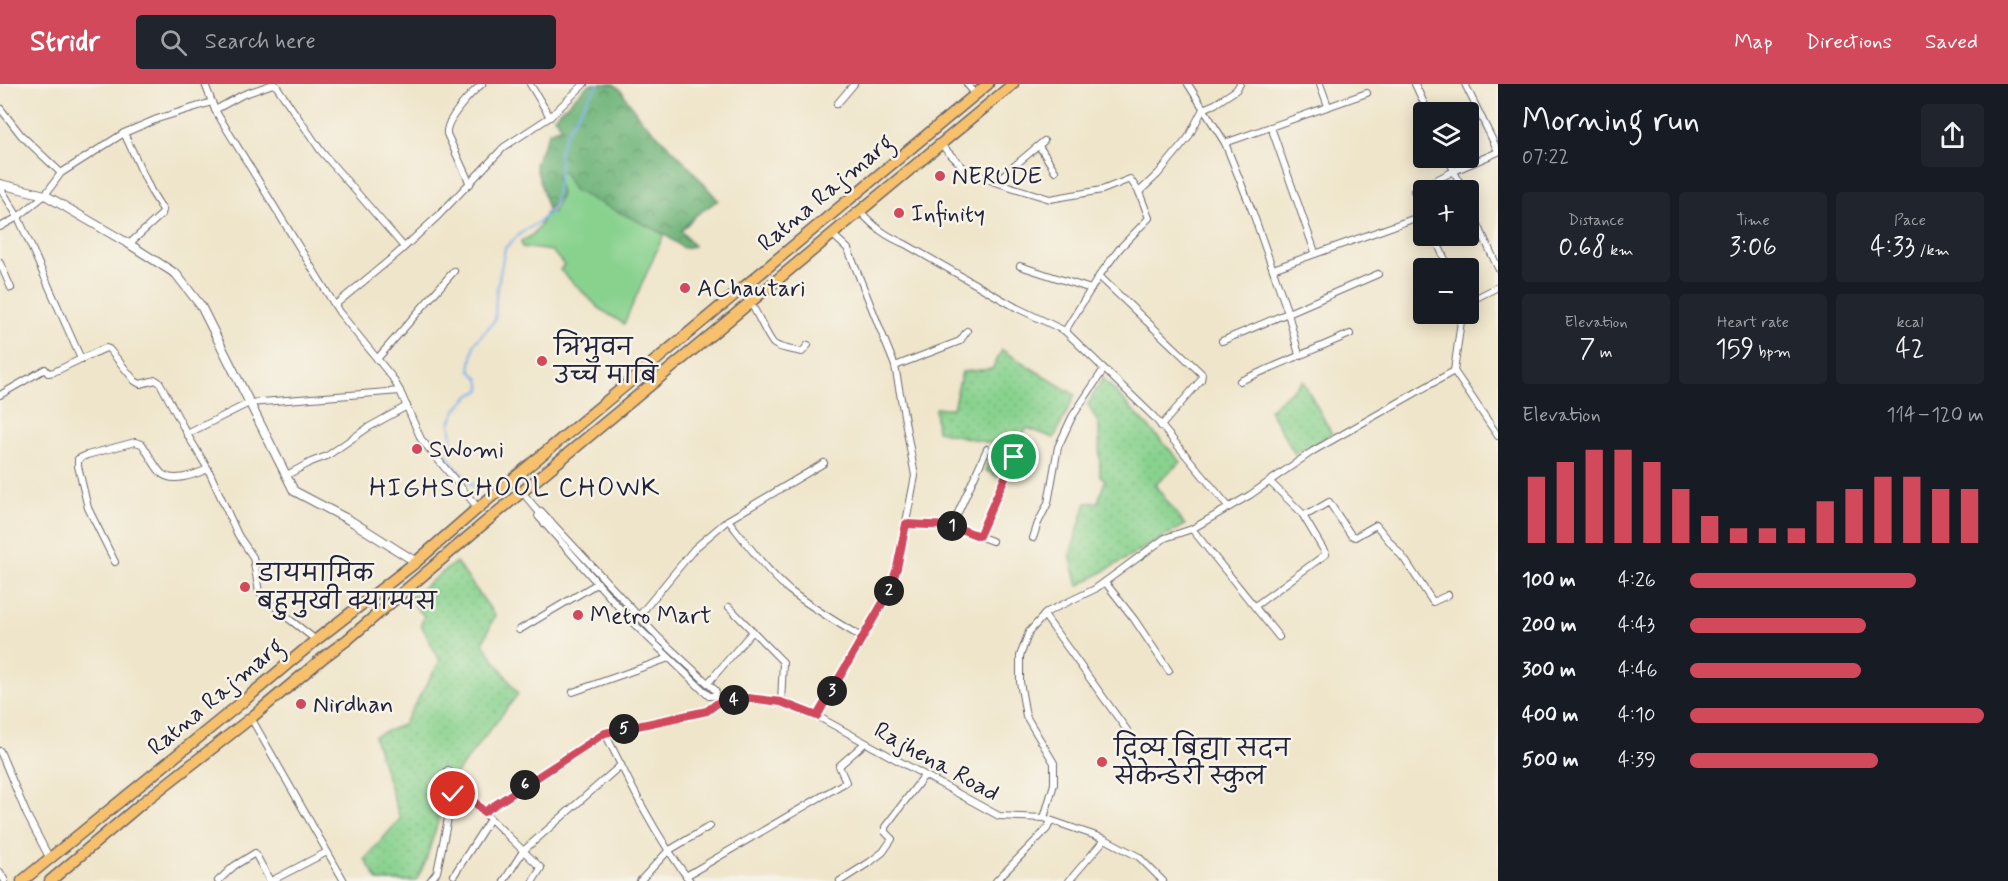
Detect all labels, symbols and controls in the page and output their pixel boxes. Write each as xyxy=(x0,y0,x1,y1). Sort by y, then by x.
search box xyxy=(136,15,556,69)
text: Stridr xyxy=(30,24,100,61)
icon: search xyxy=(157,26,190,59)
text: Search here xyxy=(205,28,316,56)
text: Map xyxy=(1734,28,1773,56)
text: Directions xyxy=(1806,28,1892,56)
text: Saved xyxy=(1925,28,1978,56)
text: Morning run xyxy=(1522,99,1700,143)
map controls xyxy=(1413,102,1479,324)
button: layers xyxy=(1413,102,1479,168)
button: share xyxy=(1921,104,1984,167)
street label: Ratna Rajmarg xyxy=(752,127,902,261)
text: 07:22 xyxy=(1522,144,1569,171)
place label: NERUDE xyxy=(952,162,1042,193)
marker: NERUDE xyxy=(933,169,947,183)
button: + xyxy=(1413,180,1479,246)
place label: Infinity xyxy=(911,199,985,230)
marker: Infinity xyxy=(892,206,906,220)
text: Distance xyxy=(1568,210,1624,231)
text: Time xyxy=(1736,210,1770,231)
text: Pace xyxy=(1894,210,1926,231)
text: 0.68 xyxy=(1558,231,1606,265)
text: 3:06 xyxy=(1729,231,1777,265)
text: 4:33 xyxy=(1870,231,1915,265)
text: km xyxy=(1606,240,1634,261)
text: /km xyxy=(1915,240,1950,261)
button: − xyxy=(1413,258,1479,324)
place label: AChautari xyxy=(697,274,806,305)
marker: AChautari xyxy=(678,281,692,295)
text: Elevation xyxy=(1565,312,1628,333)
text: Heart rate xyxy=(1717,312,1789,333)
text: kcal xyxy=(1897,312,1923,333)
place label: त्रिभुवन उच्च माबि xyxy=(552,329,660,392)
text: 7 xyxy=(1580,333,1595,367)
text: 159 xyxy=(1715,333,1754,367)
text: 42 xyxy=(1896,333,1924,367)
text: m xyxy=(1595,342,1612,363)
text: bpm xyxy=(1754,342,1791,363)
marker: त्रिभुवन उच्च माबि xyxy=(535,354,549,368)
text: Elevation xyxy=(1522,402,1601,429)
text: 114–120 m xyxy=(1886,402,1984,429)
pin xyxy=(988,431,1039,482)
place label: SWomi xyxy=(429,435,504,466)
icon: arrive xyxy=(997,440,1030,473)
marker: SWomi xyxy=(410,442,424,456)
district label: HIGHSCHOOL CHOWK xyxy=(369,472,661,506)
pin: 1 xyxy=(937,511,967,541)
text: 1 xyxy=(948,515,956,536)
place label: डायमामिक बहुमुखी क्याम्पस xyxy=(255,555,438,620)
text: 100 m xyxy=(1522,567,1576,594)
text: 4:26 xyxy=(1618,567,1656,594)
pin: 2 xyxy=(874,576,904,606)
marker: डायमामिक बहुमुखी क्याम्पस xyxy=(238,580,252,594)
text: 2 xyxy=(885,580,893,601)
place label: Metro Mart xyxy=(590,601,712,632)
marker: Metro Mart xyxy=(571,608,585,622)
text: 200 m xyxy=(1522,612,1577,639)
text: 4:43 xyxy=(1618,612,1655,639)
street label: Ratna Rajmarg xyxy=(142,631,292,765)
text: 300 m xyxy=(1522,657,1576,684)
text: 4:46 xyxy=(1618,657,1658,684)
pin: 3 xyxy=(817,676,847,706)
text: 3 xyxy=(828,680,836,701)
pin: 4 xyxy=(719,685,749,715)
text: 4 xyxy=(729,689,739,710)
place label: Nirdhan xyxy=(313,690,393,721)
marker: Nirdhan xyxy=(294,697,308,711)
text: 400 m xyxy=(1522,702,1578,729)
text: 4:10 xyxy=(1618,702,1655,729)
pin: 5 xyxy=(609,714,639,744)
street label: Rajhena Road xyxy=(868,715,1004,809)
text: 5 xyxy=(619,718,629,739)
place label: दिव्य बिद्या सदन सेकेन्डेरी स्कुल xyxy=(1112,730,1291,793)
text: 500 m xyxy=(1522,747,1579,774)
text: 4:39 xyxy=(1618,747,1656,774)
marker: दिव्य बिद्या सदन सेकेन्डेरी स्कुल xyxy=(1095,755,1109,769)
pin xyxy=(427,768,478,819)
pin: 6 xyxy=(510,770,540,800)
text: 6 xyxy=(521,774,529,795)
icon: check xyxy=(436,777,469,810)

